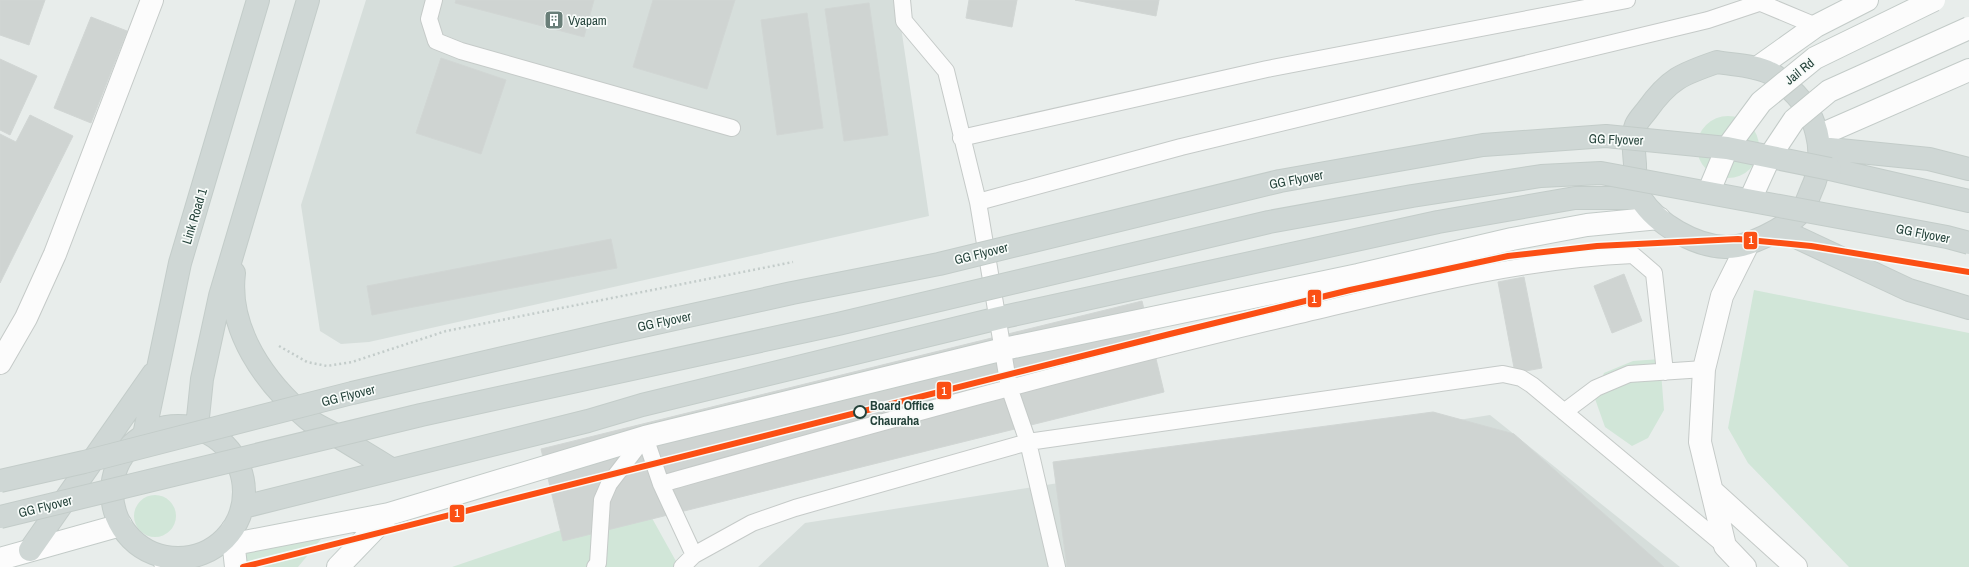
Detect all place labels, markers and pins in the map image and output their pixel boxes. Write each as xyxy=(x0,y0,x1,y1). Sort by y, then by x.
building icon: Vyapam xyxy=(543,9,565,31)
place label: Vyapam xyxy=(568,12,607,29)
place label: Board Office Chauraha xyxy=(870,397,934,429)
marker: Board Office Chauraha xyxy=(853,405,867,419)

